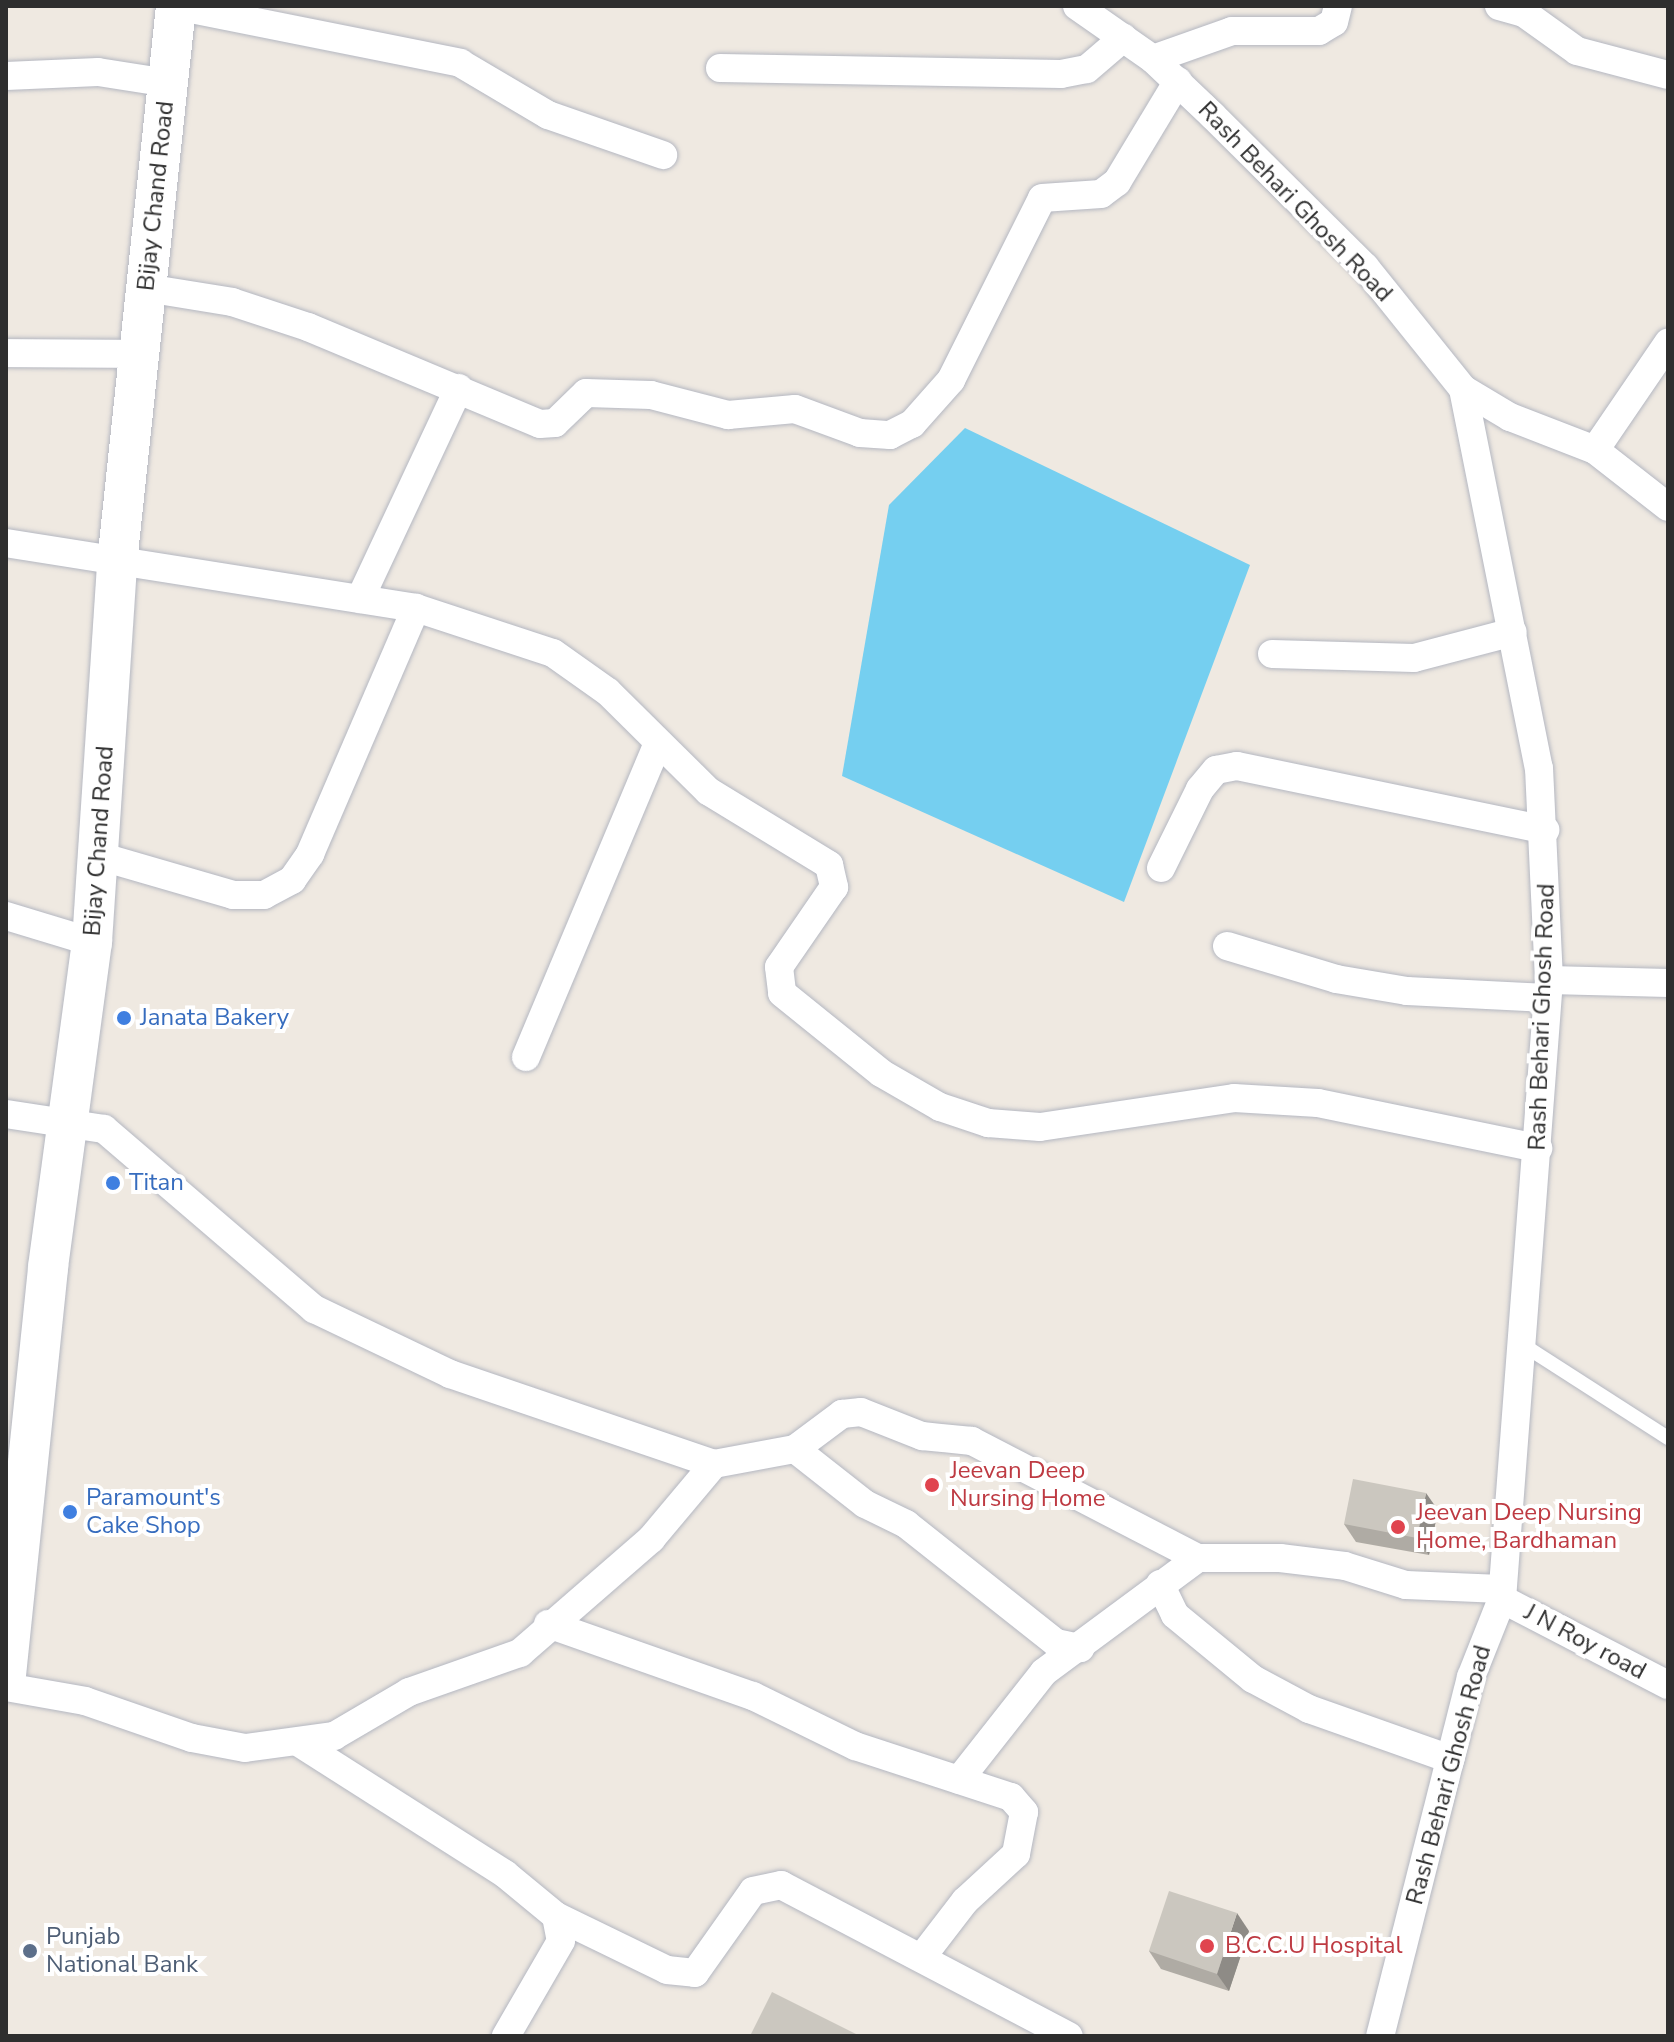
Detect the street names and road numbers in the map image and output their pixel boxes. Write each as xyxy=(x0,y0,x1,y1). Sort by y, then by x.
street label: Rash Behari Ghosh Road xyxy=(1192,96,1398,308)
street label: Bijay Chand Road xyxy=(132,100,180,292)
street label: Bijay Chand Road xyxy=(78,745,120,937)
street label: Rash Behari Ghosh Road xyxy=(1523,883,1561,1151)
street label: J N Roy road xyxy=(1519,1598,1651,1686)
street label: Rash Behari Ghosh Road xyxy=(1400,1642,1498,1908)

